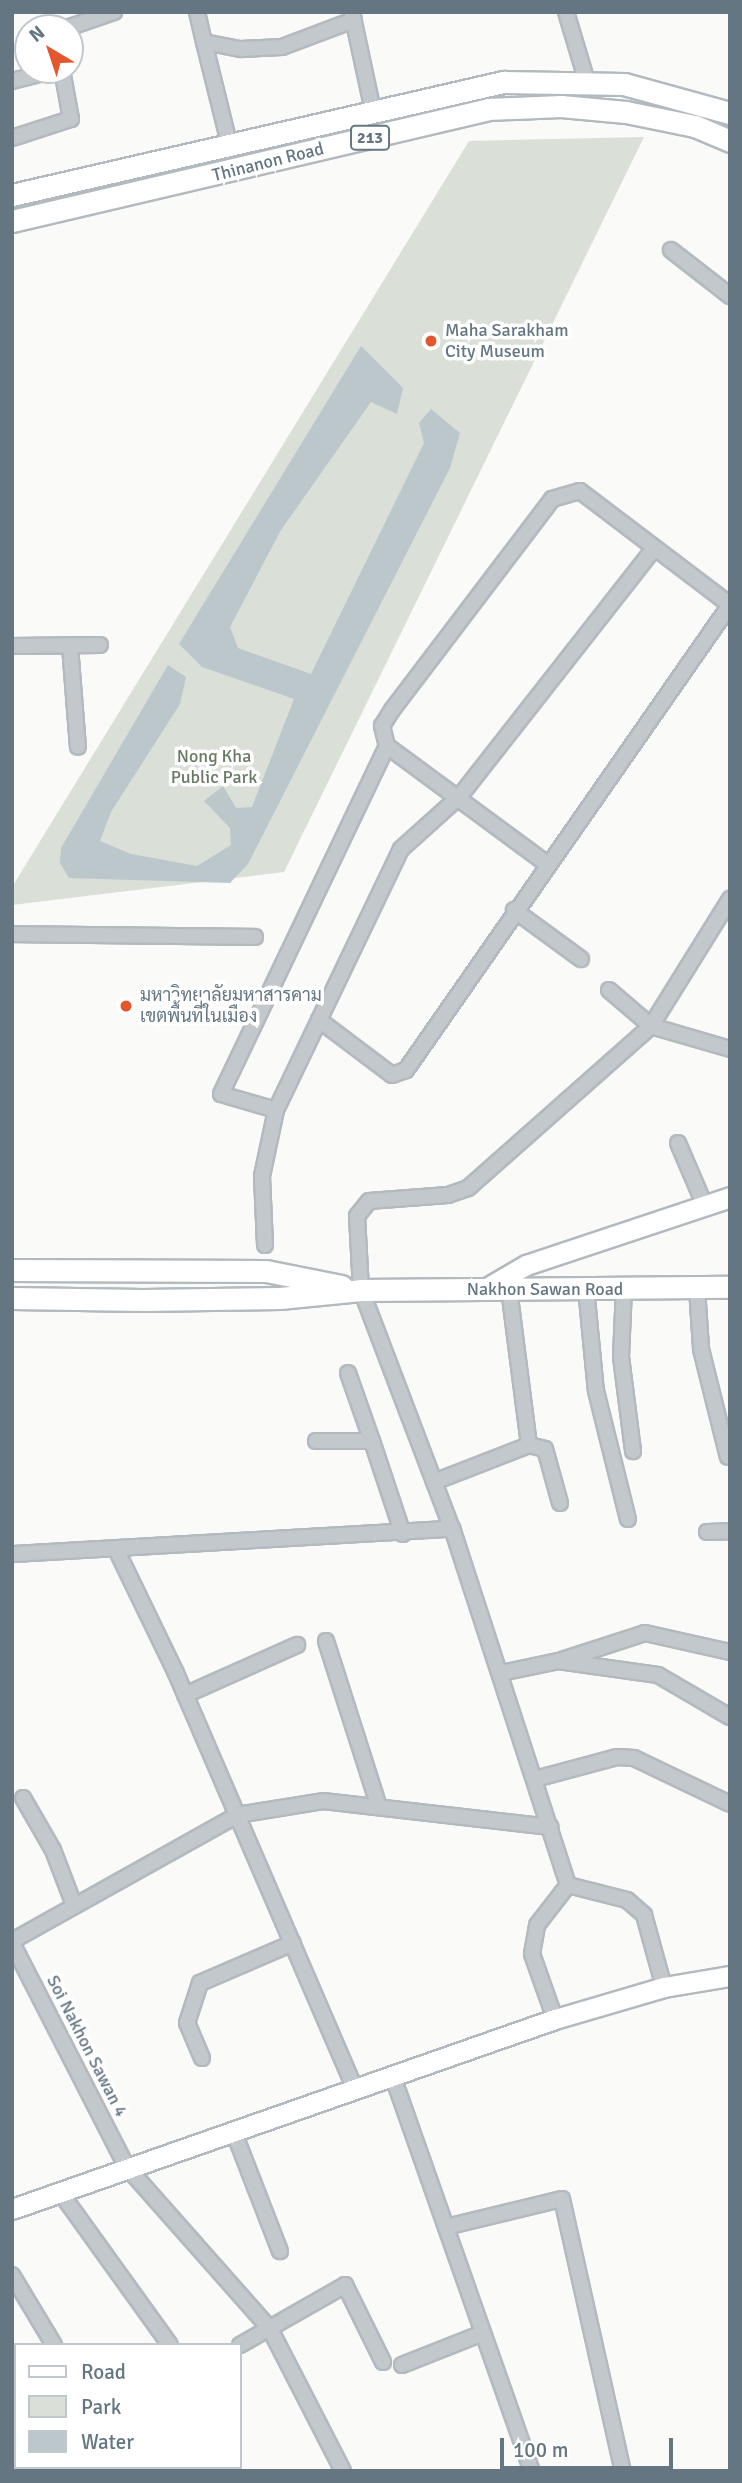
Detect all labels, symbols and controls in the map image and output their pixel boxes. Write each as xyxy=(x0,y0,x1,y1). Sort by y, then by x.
north arrow xyxy=(14,14,84,84)
text: N xyxy=(24,21,50,48)
road number: 213 xyxy=(349,126,391,150)
street label: Thinanon Road xyxy=(210,138,326,186)
place label: Maha Sarakham City Museum xyxy=(445,320,569,362)
marker: Maha Sarakham City Museum xyxy=(423,333,439,349)
park label: Nong Kha Public Park xyxy=(171,746,257,788)
place label: มหาวิทยาลัยมหาสารคาม เขตพื้นที่ในเมือง xyxy=(140,985,322,1028)
marker: มหาวิทยาลัยมหาสารคาม เขตพื้นที่ในเมือง xyxy=(118,998,134,1014)
street label: Nakhon Sawan Road xyxy=(467,1278,623,1300)
street label: Soi Nakhon Sawan 4 xyxy=(42,1972,132,2120)
legend xyxy=(14,2343,242,2469)
text: Road xyxy=(81,2359,126,2385)
text: Park xyxy=(81,2394,121,2420)
scale bar xyxy=(504,2424,677,2468)
text: Water xyxy=(81,2429,134,2455)
text: 100 m xyxy=(513,2437,568,2463)

